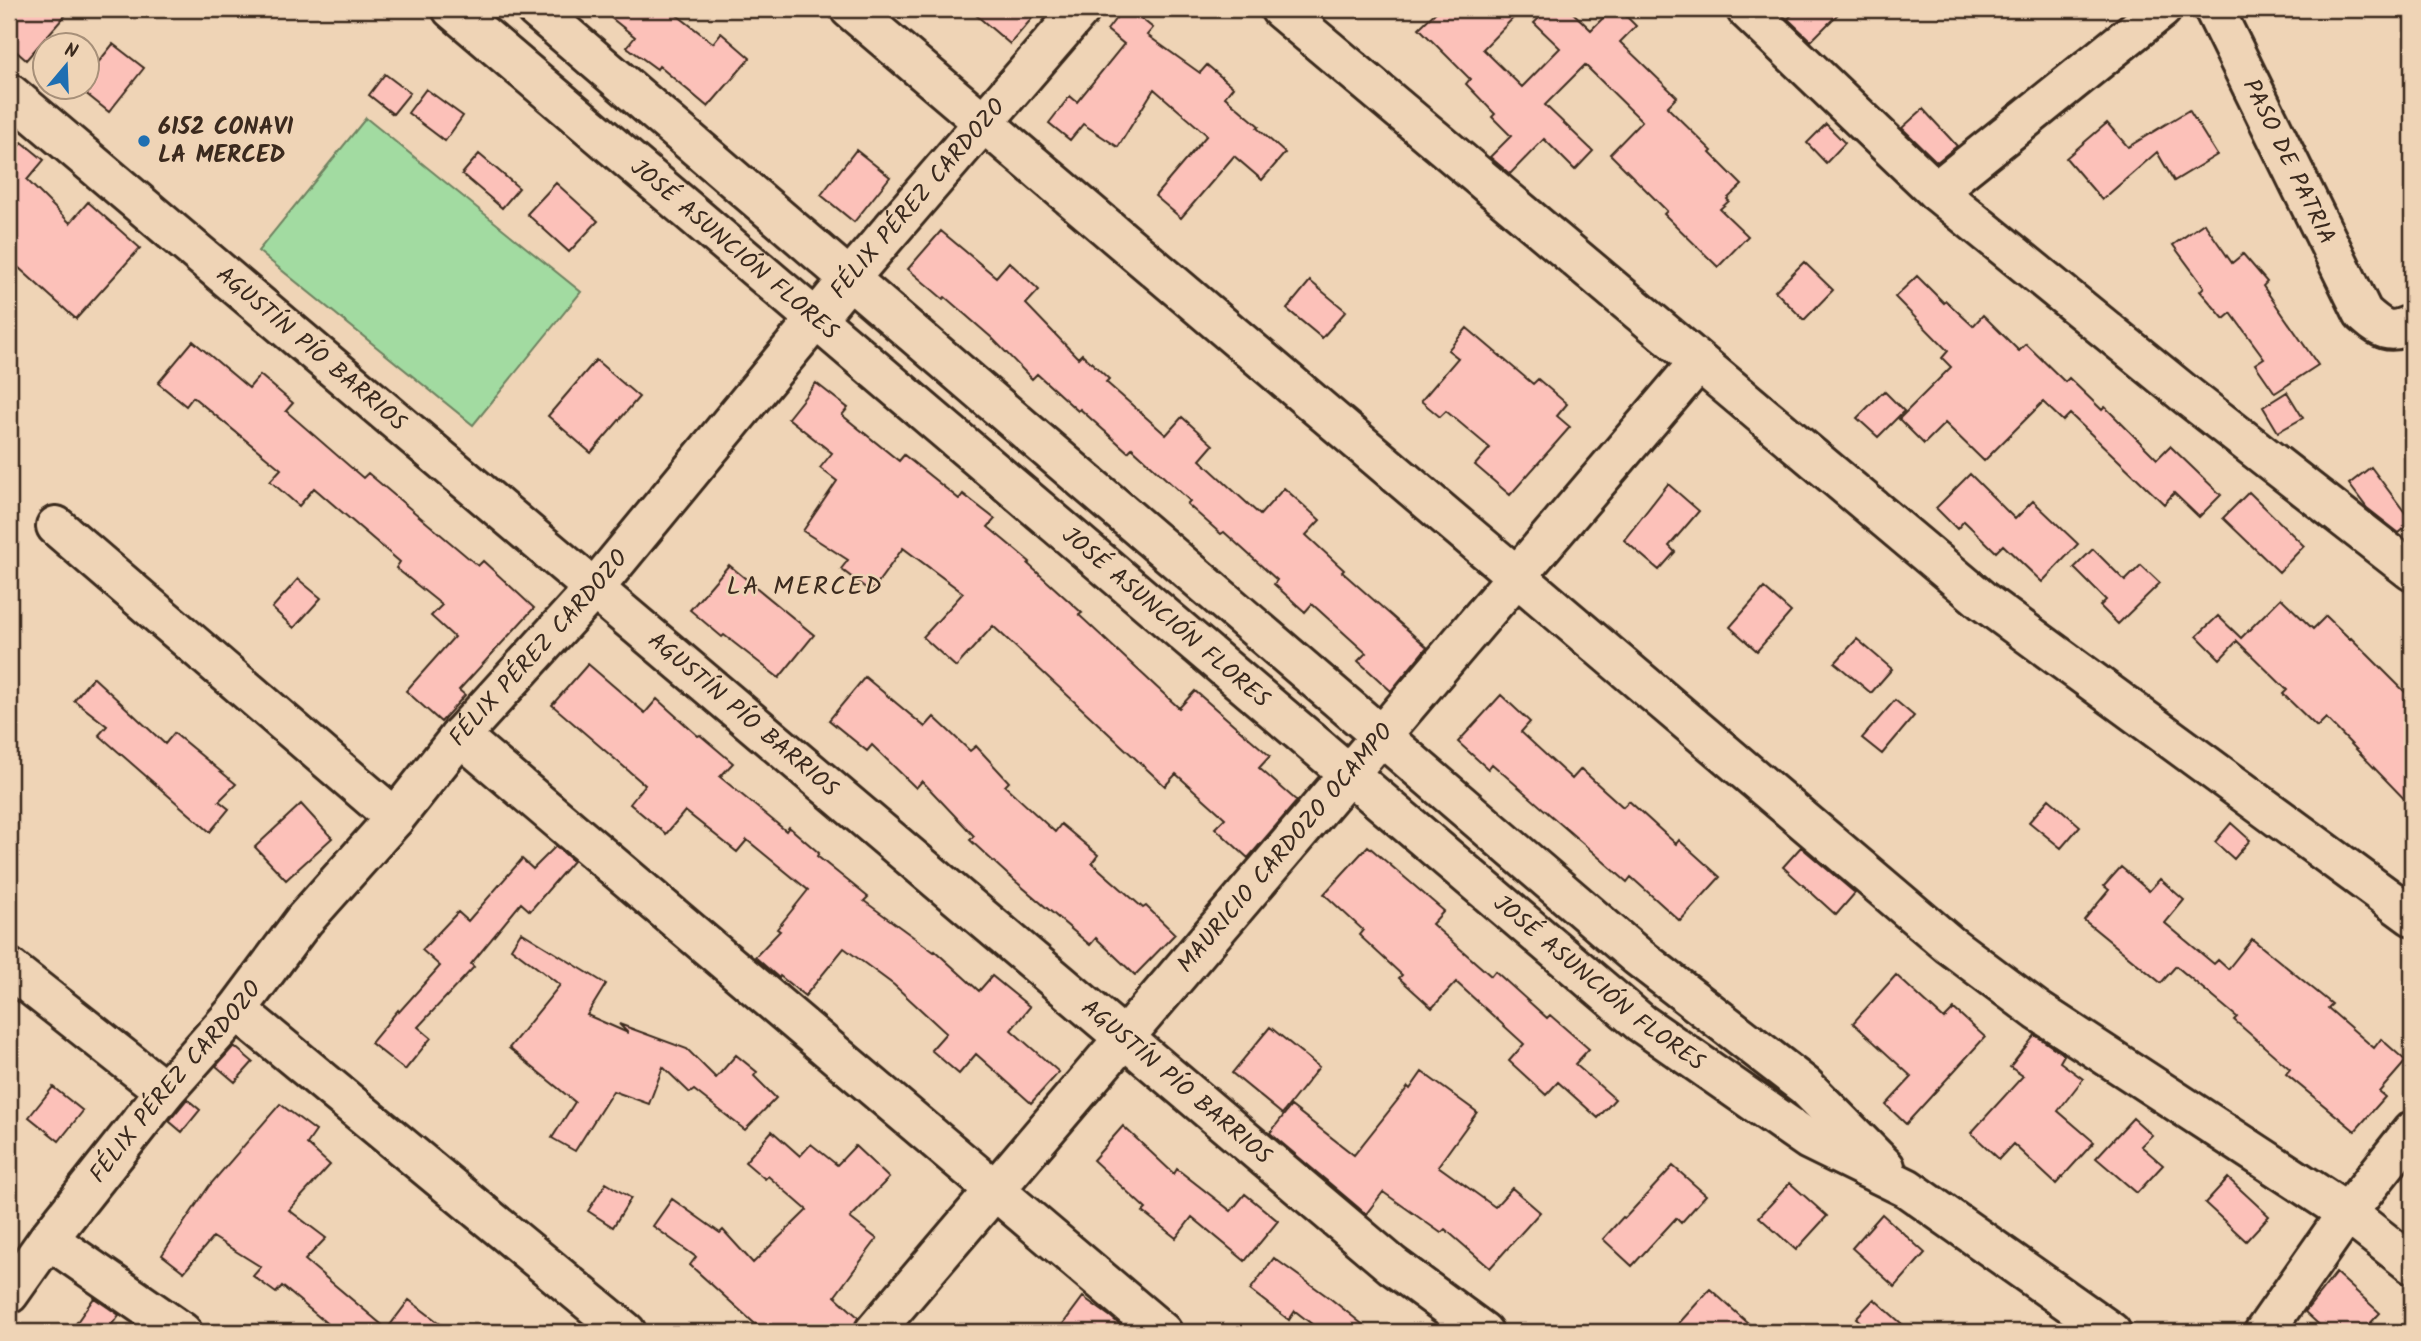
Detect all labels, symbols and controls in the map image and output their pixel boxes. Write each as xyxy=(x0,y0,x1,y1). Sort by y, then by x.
north arrow xyxy=(32,32,102,102)
text: N xyxy=(60,36,81,68)
street label: PASO DE PATRIA xyxy=(2232,72,2346,251)
street label: FÉLIX PÉREZ CARDOZO xyxy=(820,89,1016,308)
place label: 6152 CONAVI LA MERCED xyxy=(158,108,294,175)
marker: 6152 CONAVI LA MERCED xyxy=(136,133,152,149)
street label: JOSÉ ASUNCIÓN FLORES xyxy=(621,149,848,350)
street label: AGUSTÍN PÍO BARRIOS xyxy=(207,256,416,442)
street label: JOSÉ ASUNCIÓN FLORES xyxy=(1053,517,1279,718)
street label: FÉLIX PÉREZ CARDOZO xyxy=(439,541,639,755)
district label: LA MERCED xyxy=(727,566,883,608)
street label: AGUSTÍN PÍO BARRIOS xyxy=(639,622,847,808)
street label: MAURICIO CARDOZO OCAMPO xyxy=(1167,714,1404,982)
street label: JOSÉ ASUNCIÓN FLORES xyxy=(1484,885,1713,1082)
street label: FÉLIX PÉREZ CARDOZO xyxy=(79,972,272,1192)
street label: AGUSTÍN PÍO BARRIOS xyxy=(1072,990,1281,1175)

